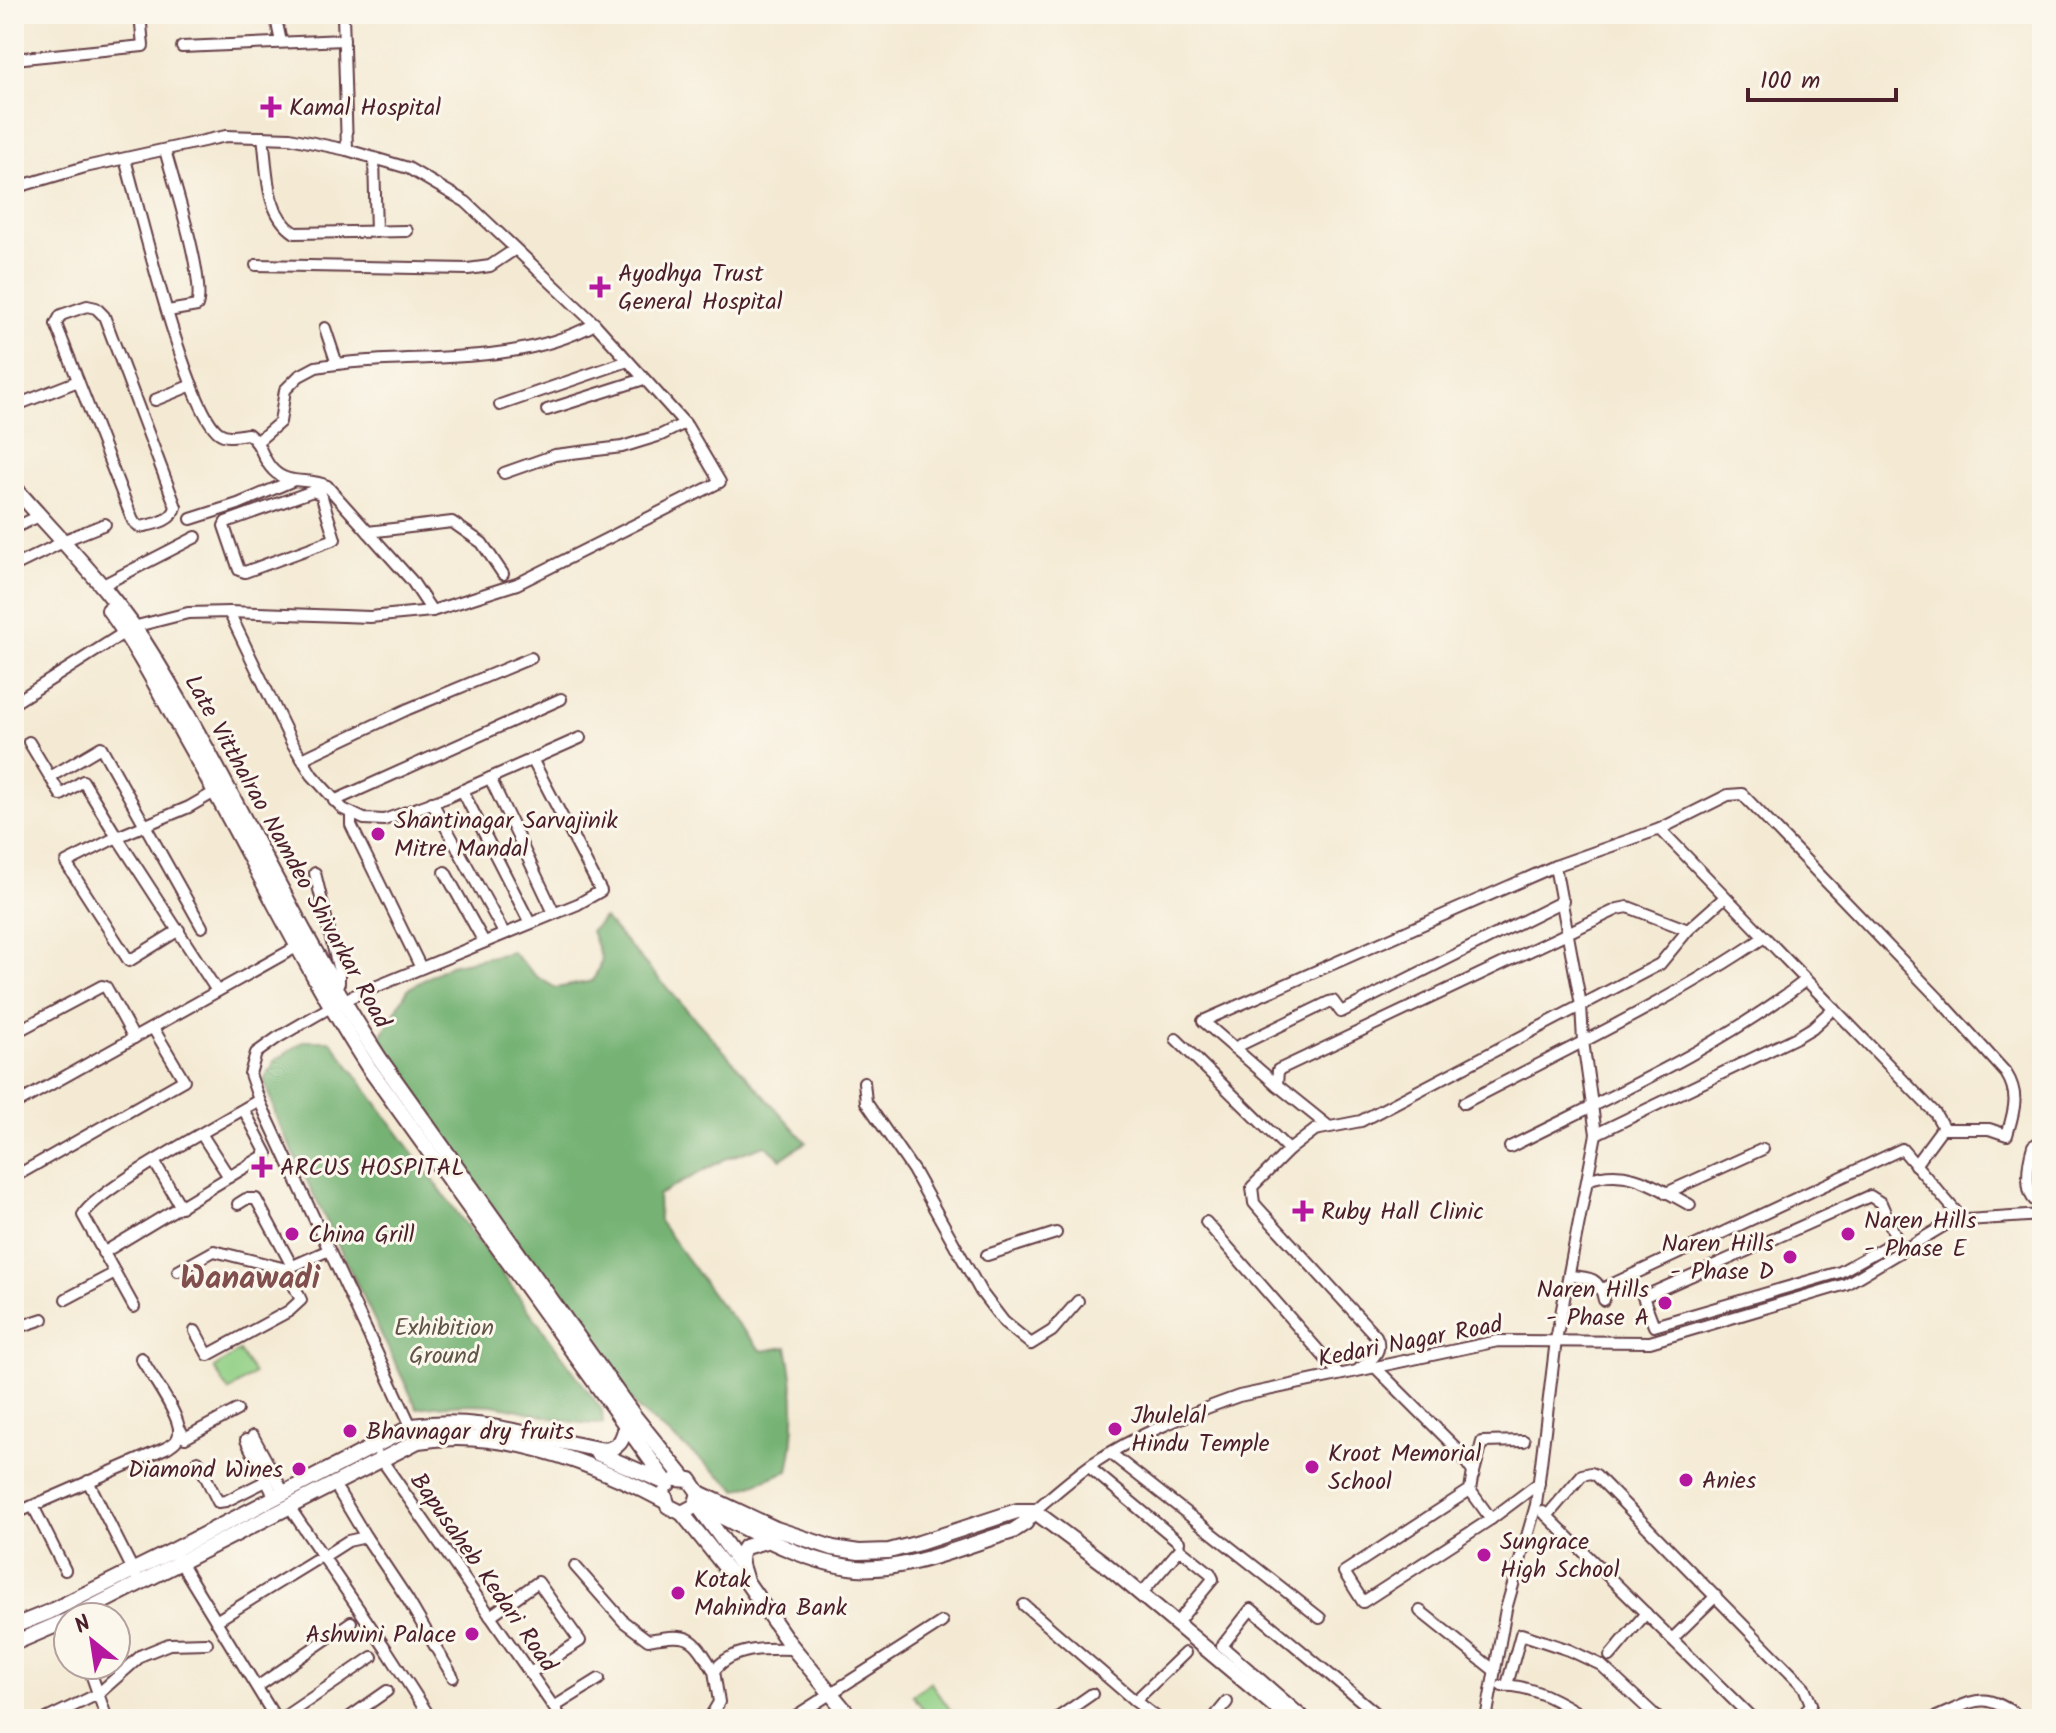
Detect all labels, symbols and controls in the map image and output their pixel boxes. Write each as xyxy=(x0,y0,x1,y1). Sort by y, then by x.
scale bar xyxy=(1748,52,1896,102)
text: 100 m xyxy=(1760,62,1820,101)
place label: Kamal Hospital xyxy=(289,89,441,128)
marker: Kamal Hospital xyxy=(260,96,282,118)
place label: Ayodhya Trust General Hospital xyxy=(618,255,783,322)
marker: Ayodhya Trust General Hospital xyxy=(589,276,611,298)
street label: Late Vitthalrao Namdeo Shivarkar Road xyxy=(173,668,401,1037)
place label: Shantinagar Sarvajinik Mitre Mandal xyxy=(394,802,619,869)
marker: Shantinagar Sarvajinik Mitre Mandal xyxy=(369,825,387,843)
place label: ARCUS HOSPITAL xyxy=(280,1149,464,1188)
marker: ARCUS HOSPITAL xyxy=(251,1156,273,1178)
place label: Ruby Hall Clinic xyxy=(1321,1193,1484,1232)
marker: Ruby Hall Clinic xyxy=(1292,1200,1314,1222)
place label: Naren Hills - Phase E xyxy=(1864,1202,1976,1269)
place label: China Grill xyxy=(308,1216,415,1255)
marker: China Grill xyxy=(283,1225,301,1243)
place label: Naren Hills - Phase D xyxy=(1662,1225,1774,1292)
marker: Naren Hills - Phase E xyxy=(1839,1225,1857,1243)
marker: Naren Hills - Phase D xyxy=(1781,1248,1799,1266)
district label: Wanawadi xyxy=(180,1254,321,1305)
place label: Naren Hills - Phase A xyxy=(1537,1271,1649,1338)
marker: Naren Hills - Phase A xyxy=(1656,1294,1674,1312)
street label: Kedari Nagar Road xyxy=(1315,1305,1507,1379)
park label: Exhibition Ground xyxy=(394,1309,494,1376)
place label: Jhulelal Hindu Temple xyxy=(1131,1397,1270,1464)
place label: Bhavnagar dry fruits xyxy=(366,1413,574,1452)
marker: Jhulelal Hindu Temple xyxy=(1106,1420,1124,1438)
marker: Bhavnagar dry fruits xyxy=(341,1422,359,1440)
place label: Kroot Memorial School xyxy=(1328,1435,1481,1502)
place label: Diamond Wines xyxy=(128,1451,283,1490)
marker: Kroot Memorial School xyxy=(1303,1458,1321,1476)
marker: Diamond Wines xyxy=(290,1460,308,1478)
place label: Anies xyxy=(1702,1462,1756,1501)
street label: Bapusaheb Kedari Road xyxy=(399,1465,567,1682)
marker: Anies xyxy=(1677,1471,1695,1489)
place label: Sungrace High School xyxy=(1500,1523,1620,1590)
marker: Sungrace High School xyxy=(1475,1546,1493,1564)
place label: Kotak Mahindra Bank xyxy=(694,1561,848,1628)
marker: Kotak Mahindra Bank xyxy=(669,1584,687,1602)
north arrow xyxy=(52,1601,132,1681)
text: N xyxy=(68,1607,98,1644)
place label: Ashwini Palace xyxy=(305,1616,456,1655)
marker: Ashwini Palace xyxy=(463,1625,481,1643)

